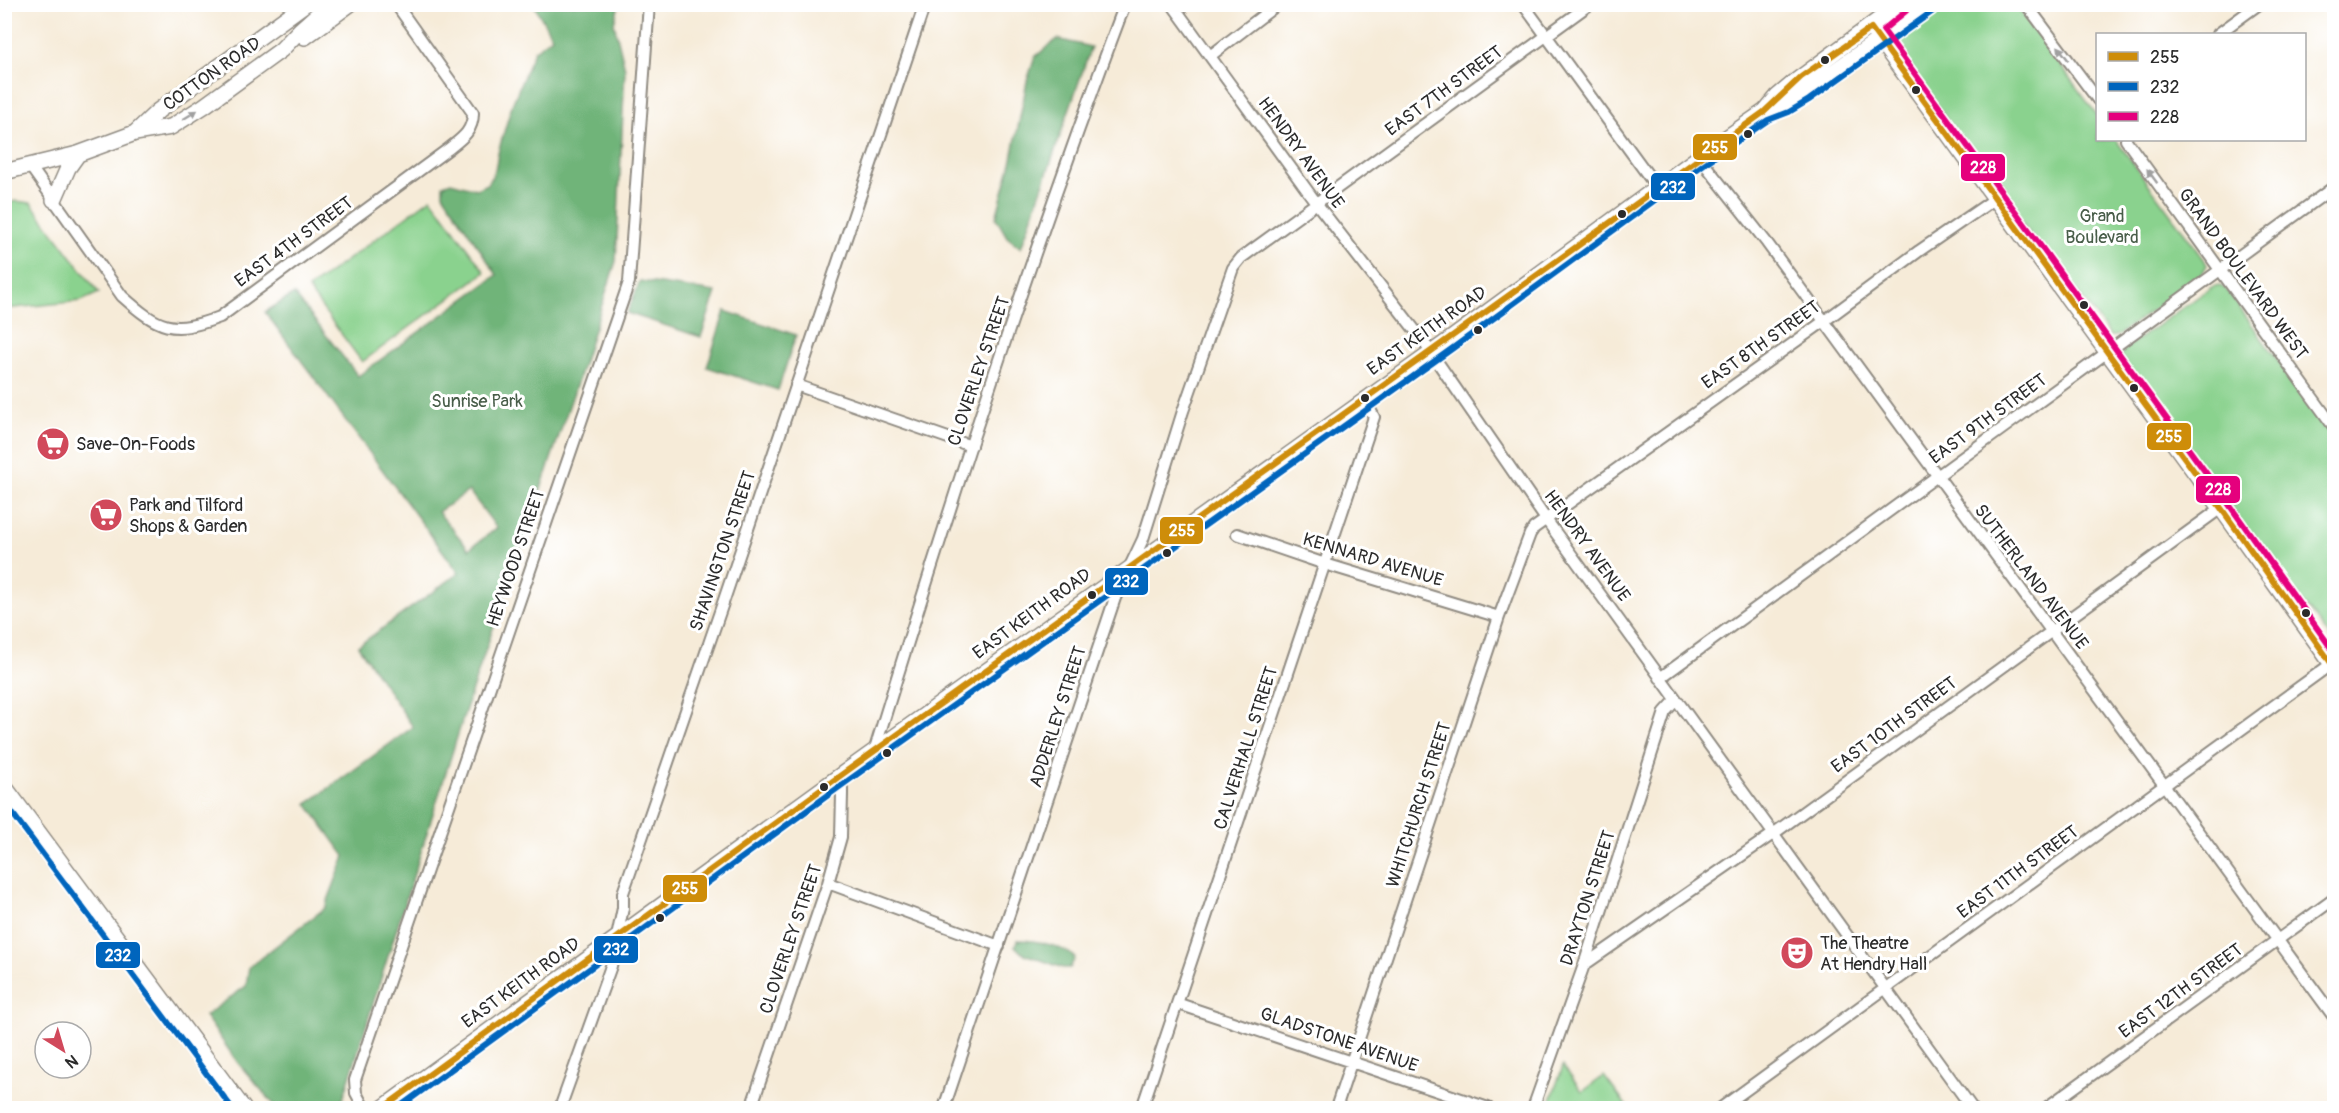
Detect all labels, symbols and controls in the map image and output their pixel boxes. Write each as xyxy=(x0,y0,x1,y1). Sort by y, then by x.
street label: COTTON ROAD xyxy=(159,32,265,116)
legend xyxy=(2096,33,2306,141)
street label: EAST 7TH STREET xyxy=(1381,41,1507,141)
one-way arrow xyxy=(2057,46,2069,61)
text: 255 xyxy=(2150,46,2180,69)
unlabelled marker xyxy=(1819,54,1831,66)
text: 232 xyxy=(2150,76,2180,99)
unlabelled marker xyxy=(1910,84,1922,96)
street label: HENDRY AVENUE xyxy=(1253,93,1349,213)
text: 228 xyxy=(2150,106,2179,129)
one-way arrow xyxy=(182,110,198,121)
unlabelled marker xyxy=(1742,128,1754,140)
line badge: 255 xyxy=(1692,133,1738,161)
text: 255 xyxy=(1702,138,1728,158)
line badge: 228 xyxy=(1960,153,2006,182)
text: 228 xyxy=(1970,158,1996,178)
one-way arrow xyxy=(2146,168,2158,184)
line badge: 232 xyxy=(1650,172,1696,201)
text: 232 xyxy=(1660,178,1686,198)
street label: GRAND BOULEVARD WEST xyxy=(2173,184,2313,364)
street label: EAST 4TH STREET xyxy=(230,191,358,293)
park label: Grand Boulevard xyxy=(2065,205,2139,249)
unlabelled marker xyxy=(1616,208,1628,220)
street label: EAST KEITH ROAD xyxy=(1363,281,1491,381)
street label: CLOVERLEY STREET xyxy=(943,293,1015,449)
street label: EAST 8TH STREET xyxy=(1697,296,1825,394)
unlabelled marker xyxy=(2078,299,2090,311)
unlabelled marker xyxy=(1472,324,1484,336)
street label: EAST 9TH STREET xyxy=(1925,369,2051,469)
unlabelled marker xyxy=(2128,382,2140,394)
park label: Sunrise Park xyxy=(431,390,523,413)
unlabelled marker xyxy=(1359,392,1371,404)
line badge: 255 xyxy=(2146,422,2192,451)
supermarket icon: Save-On-Foods xyxy=(35,426,71,462)
text: 255 xyxy=(2156,427,2182,447)
place label: Save-On-Foods xyxy=(76,433,195,456)
street label: SHAVINGTON STREET xyxy=(685,468,761,634)
line badge: 228 xyxy=(2195,475,2241,504)
text: 228 xyxy=(2205,480,2231,500)
street label: HEYWOOD STREET xyxy=(482,486,550,630)
street label: HENDRY AVENUE xyxy=(1539,486,1635,606)
place label: Park and Tilford Shops & Garden xyxy=(129,494,247,538)
supermarket icon: Park and Tilford Shops & Garden xyxy=(88,497,124,533)
street label: SUTHERLAND AVENUE xyxy=(1969,500,2093,654)
line badge: 255 xyxy=(1159,516,1204,545)
text: 255 xyxy=(1169,521,1195,541)
street label: KENNARD AVENUE xyxy=(1300,528,1446,592)
unlabelled marker xyxy=(1161,547,1173,559)
street label: EAST KEITH ROAD xyxy=(968,563,1096,665)
line badge: 232 xyxy=(1104,567,1149,596)
text: 232 xyxy=(1113,572,1139,592)
unlabelled marker xyxy=(1086,589,1098,601)
unlabelled marker xyxy=(2300,607,2312,619)
street label: ADDERLEY STREET xyxy=(1024,643,1092,791)
street label: CALVERHALL STREET xyxy=(1209,663,1283,833)
street label: EAST 10TH STREET xyxy=(1827,672,1961,778)
street label: WHITCHURCH STREET xyxy=(1381,719,1457,891)
unlabelled marker xyxy=(881,747,893,759)
unlabelled marker xyxy=(818,781,830,793)
street label: EAST 11TH STREET xyxy=(1953,820,2083,924)
street label: DRAYTON STREET xyxy=(1555,827,1621,969)
street label: CLOVERLEY STREET xyxy=(755,861,827,1017)
line badge: 255 xyxy=(662,874,708,903)
text: 255 xyxy=(672,879,698,899)
unlabelled marker xyxy=(654,912,666,924)
street label: EAST KEITH ROAD xyxy=(457,932,585,1034)
place label: The Theatre At Hendry Hall xyxy=(1820,932,1927,976)
line badge: 232 xyxy=(593,935,639,964)
theatre icon: The Theatre At Hendry Hall xyxy=(1779,935,1815,971)
street label: EAST 12TH STREET xyxy=(2115,938,2247,1044)
text: 232 xyxy=(603,940,629,960)
line badge: 232 xyxy=(95,941,141,969)
text: 232 xyxy=(105,946,131,966)
street label: GLADSTONE AVENUE xyxy=(1257,1002,1421,1078)
north arrow xyxy=(33,1020,93,1080)
text: N xyxy=(61,1050,82,1073)

